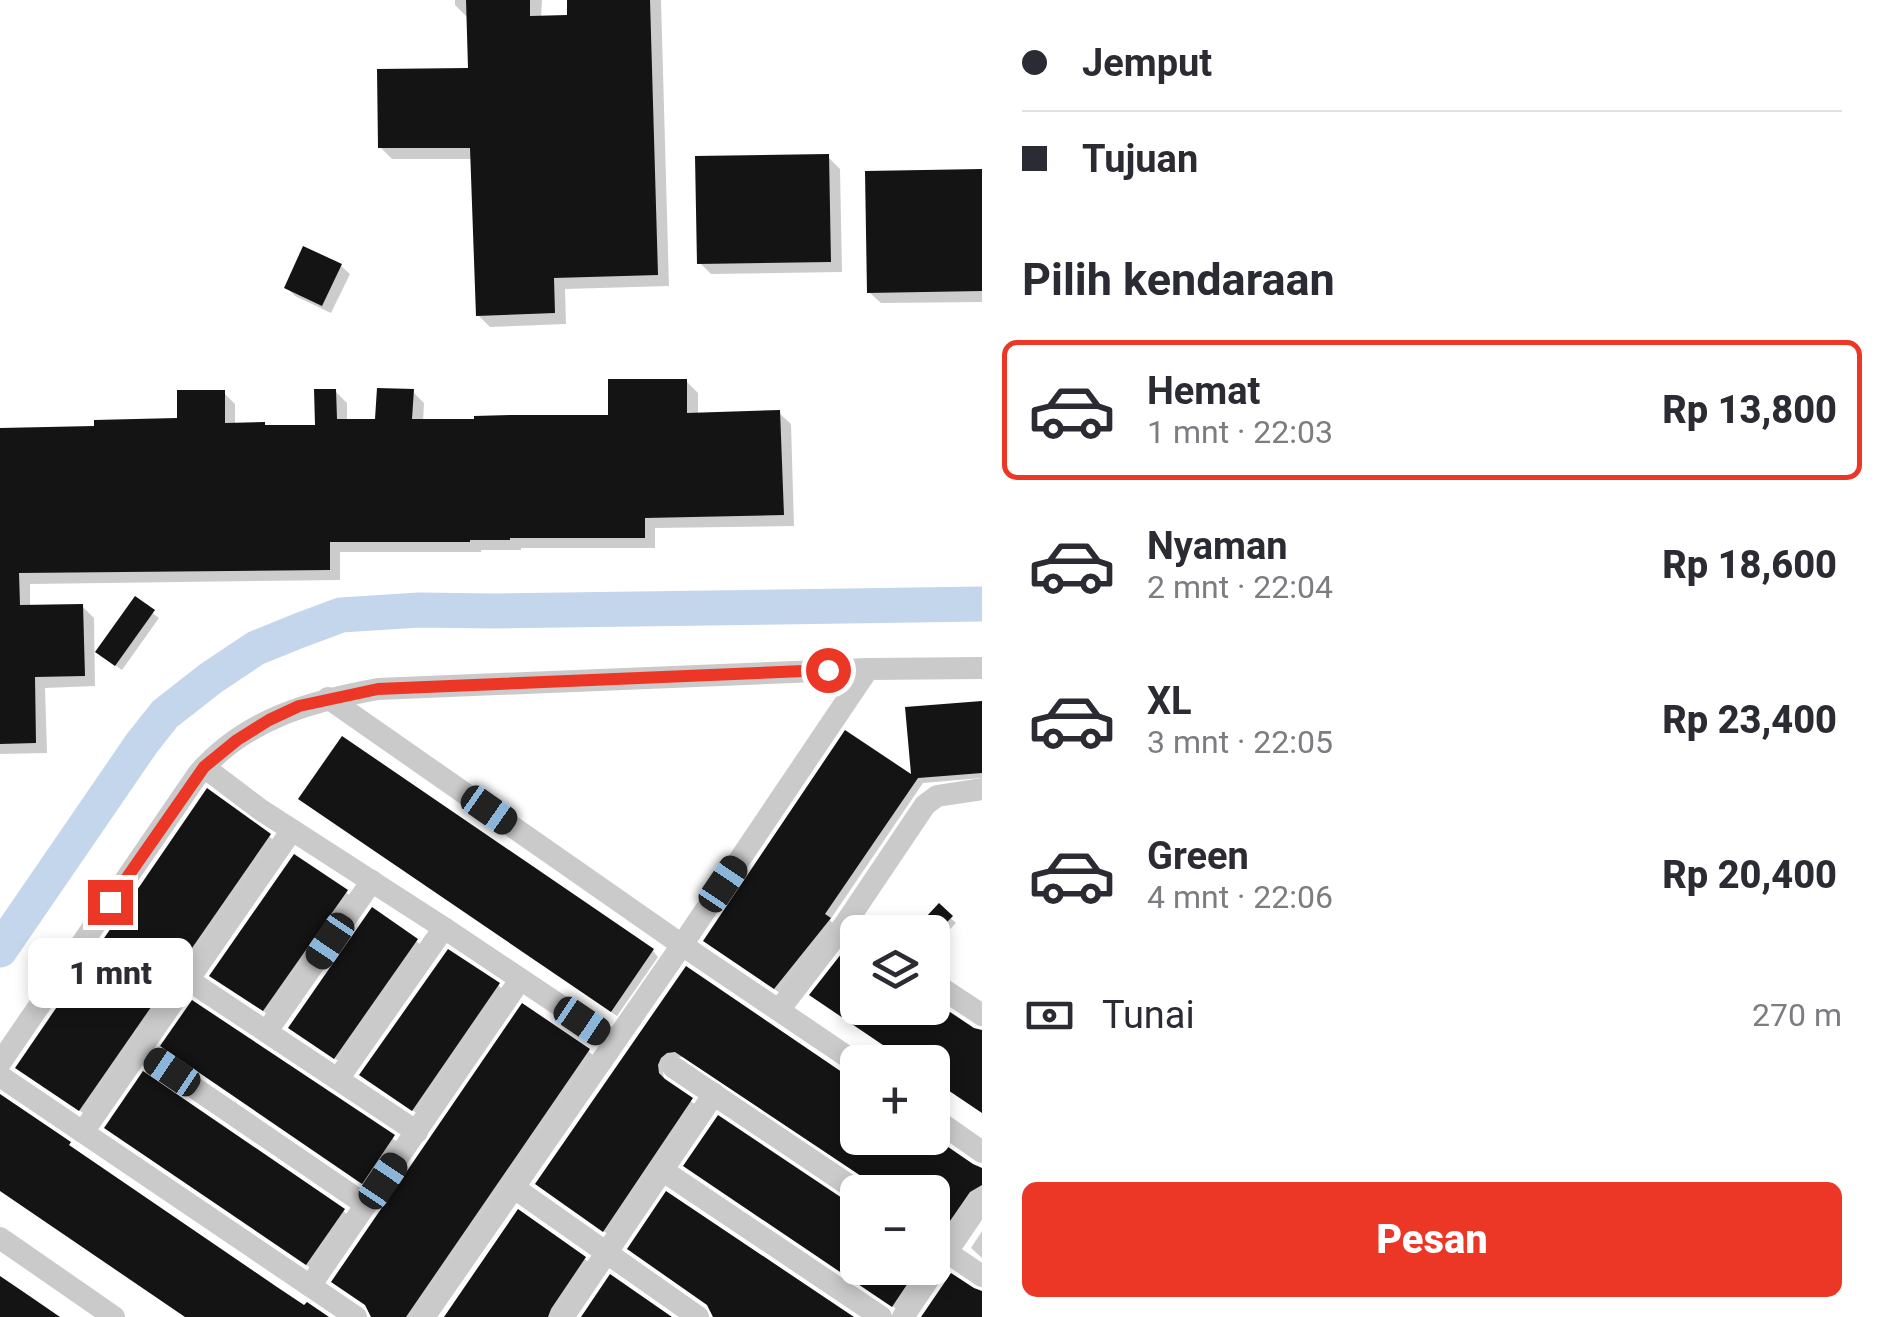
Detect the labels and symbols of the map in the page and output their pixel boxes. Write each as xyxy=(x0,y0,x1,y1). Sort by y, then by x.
route start xyxy=(806,648,851,693)
car xyxy=(456,781,522,839)
car xyxy=(694,851,752,917)
route end xyxy=(88,880,133,925)
car xyxy=(301,908,359,974)
callout: 1 mnt xyxy=(28,937,192,1007)
car xyxy=(549,992,615,1050)
car xyxy=(139,1043,205,1101)
car xyxy=(354,1148,412,1214)

